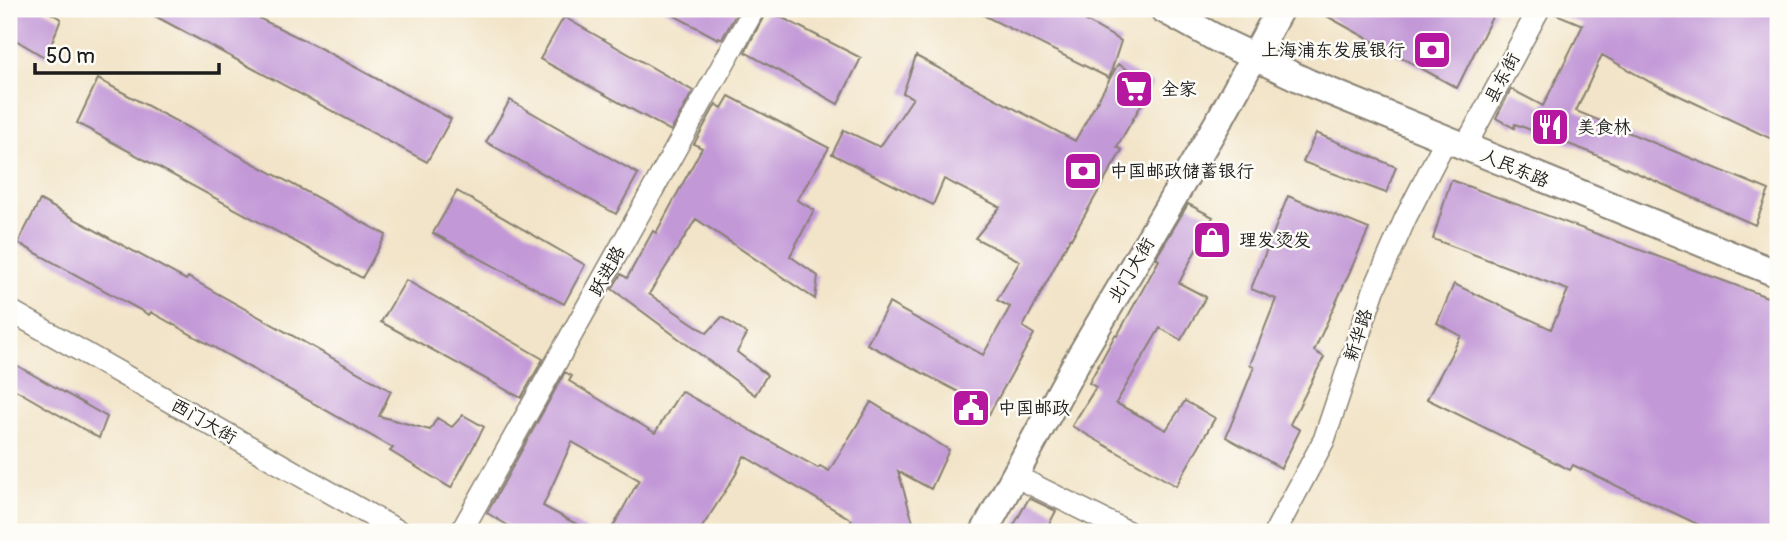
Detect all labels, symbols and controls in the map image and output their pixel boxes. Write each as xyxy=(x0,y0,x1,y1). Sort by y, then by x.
bank icon: 上海浦东发展银行 xyxy=(1411,29,1453,71)
scale bar xyxy=(35,32,219,76)
place label: 上海浦东发展银行 xyxy=(1261,39,1405,62)
text: 50 m xyxy=(46,43,95,70)
street label: 县东街 xyxy=(1480,49,1525,107)
supermarket icon: 全家 xyxy=(1113,68,1155,110)
place label: 全家 xyxy=(1161,78,1197,101)
restaurant icon: 美食林 xyxy=(1529,106,1571,148)
place label: 美食林 xyxy=(1577,116,1631,139)
street label: 人民东路 xyxy=(1477,144,1552,193)
bank icon: 中国邮政储蓄银行 xyxy=(1062,150,1104,192)
place label: 中国邮政储蓄银行 xyxy=(1110,160,1254,183)
shop icon: 理发烫发 xyxy=(1191,219,1233,261)
place label: 理发烫发 xyxy=(1239,229,1311,252)
street label: 北门大街 xyxy=(1103,233,1160,307)
street label: 跃进路 xyxy=(584,242,631,300)
street label: 新华路 xyxy=(1339,306,1378,364)
public building icon: 中国邮政 xyxy=(950,387,992,429)
street label: 西门大街 xyxy=(167,393,241,449)
place label: 中国邮政 xyxy=(998,397,1070,420)

